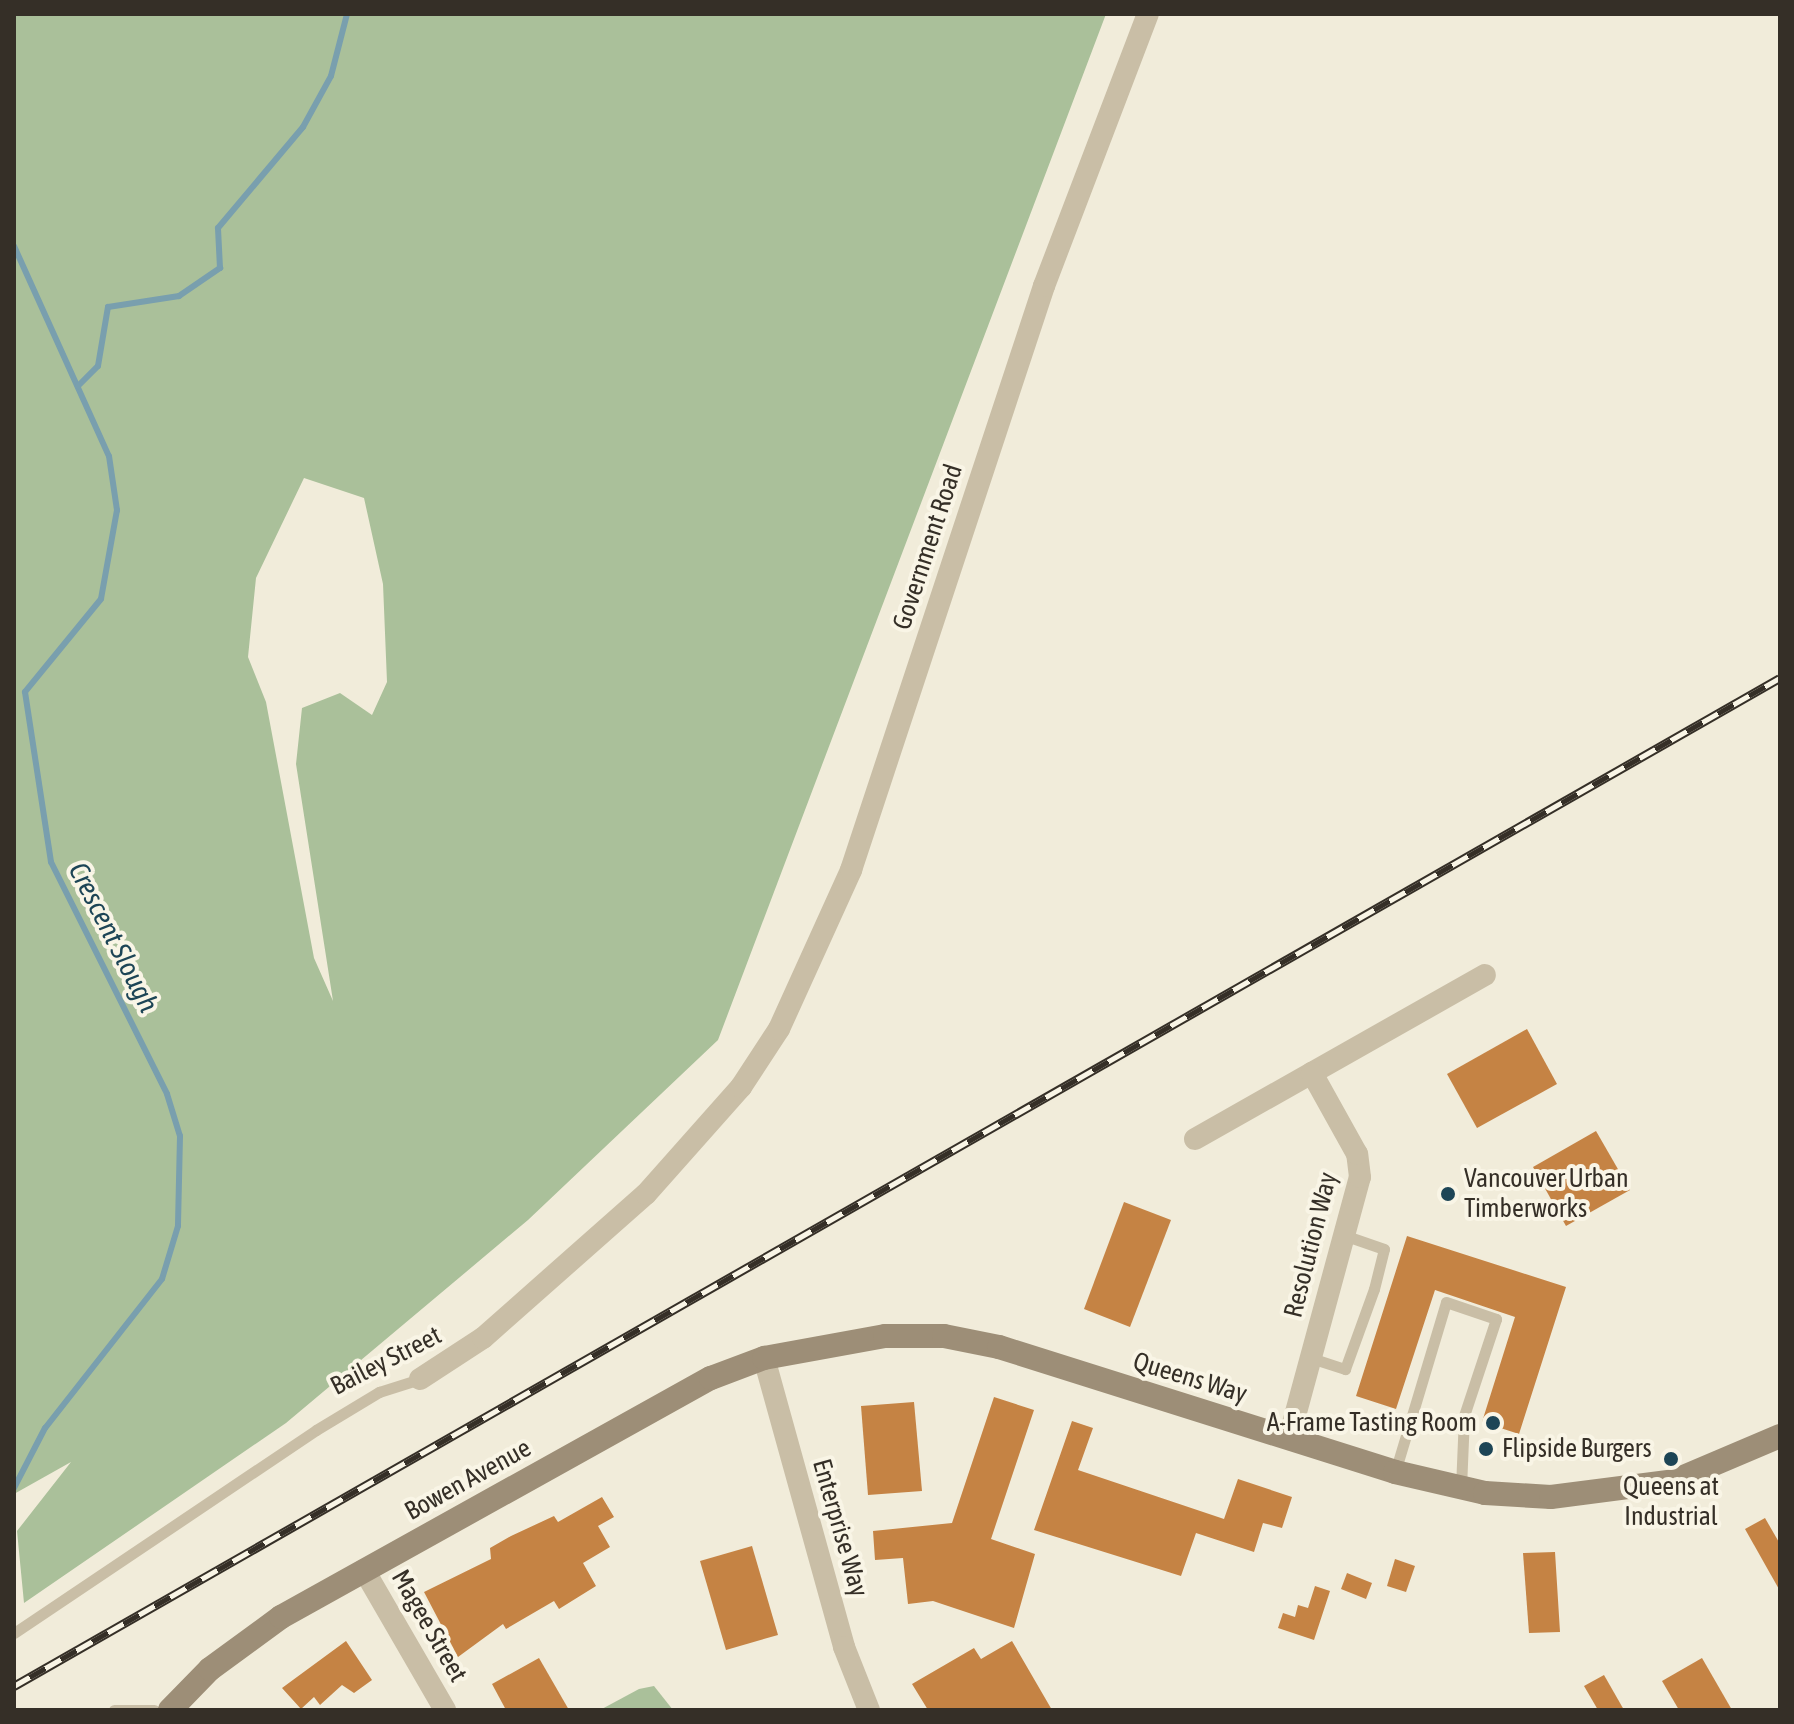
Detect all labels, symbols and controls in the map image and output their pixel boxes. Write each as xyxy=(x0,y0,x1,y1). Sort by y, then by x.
street label: Government Road xyxy=(887,460,969,634)
water label: Crescent Slough xyxy=(62,857,166,1017)
place label: Vancouver Urban Timberworks xyxy=(1464,1163,1629,1224)
street label: Resolution Way xyxy=(1278,1169,1344,1321)
marker: Vancouver Urban Timberworks xyxy=(1439,1185,1457,1203)
street label: Bailey Street xyxy=(326,1320,446,1402)
street label: Queens Way xyxy=(1129,1346,1251,1410)
place label: A-Frame Tasting Room xyxy=(1267,1407,1477,1439)
marker: A-Frame Tasting Room xyxy=(1484,1414,1502,1432)
street label: Bowen Avenue xyxy=(399,1433,537,1527)
place label: Flipside Burgers xyxy=(1502,1433,1652,1465)
marker: Flipside Burgers xyxy=(1477,1440,1495,1458)
marker: Queens at Industrial xyxy=(1662,1450,1680,1468)
street label: Enterprise Way xyxy=(805,1456,875,1600)
place label: Queens at Industrial xyxy=(1623,1471,1719,1532)
street label: Magee Street xyxy=(384,1564,474,1688)

